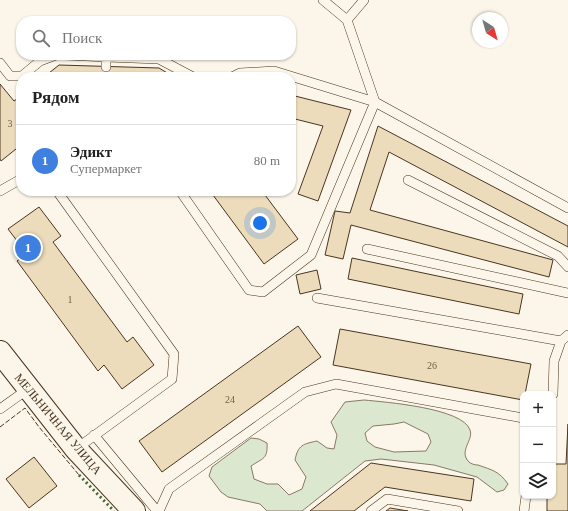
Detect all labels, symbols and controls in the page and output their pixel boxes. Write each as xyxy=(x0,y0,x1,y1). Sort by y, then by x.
north arrow xyxy=(472,12,508,48)
search box xyxy=(16,16,296,60)
icon: search xyxy=(30,27,52,49)
text: Поиск xyxy=(62,30,102,46)
text: Рядом xyxy=(32,88,80,107)
house number: 3 xyxy=(8,118,13,129)
text: Эдикт xyxy=(70,144,112,160)
text: 1 xyxy=(42,153,48,168)
text: 80 m xyxy=(254,153,280,168)
text: Супермаркет xyxy=(70,161,142,176)
your location xyxy=(250,213,270,233)
pin: 1 xyxy=(15,233,41,263)
house number: 1 xyxy=(68,294,73,305)
house number: 26 xyxy=(427,360,437,371)
street label: МЕЛЬНИЧНАЯ УЛИЦА xyxy=(12,371,105,478)
map controls xyxy=(520,391,556,499)
button: + xyxy=(520,391,556,427)
house number: 24 xyxy=(225,394,235,405)
button: − xyxy=(520,427,556,463)
button: layers xyxy=(520,463,556,499)

